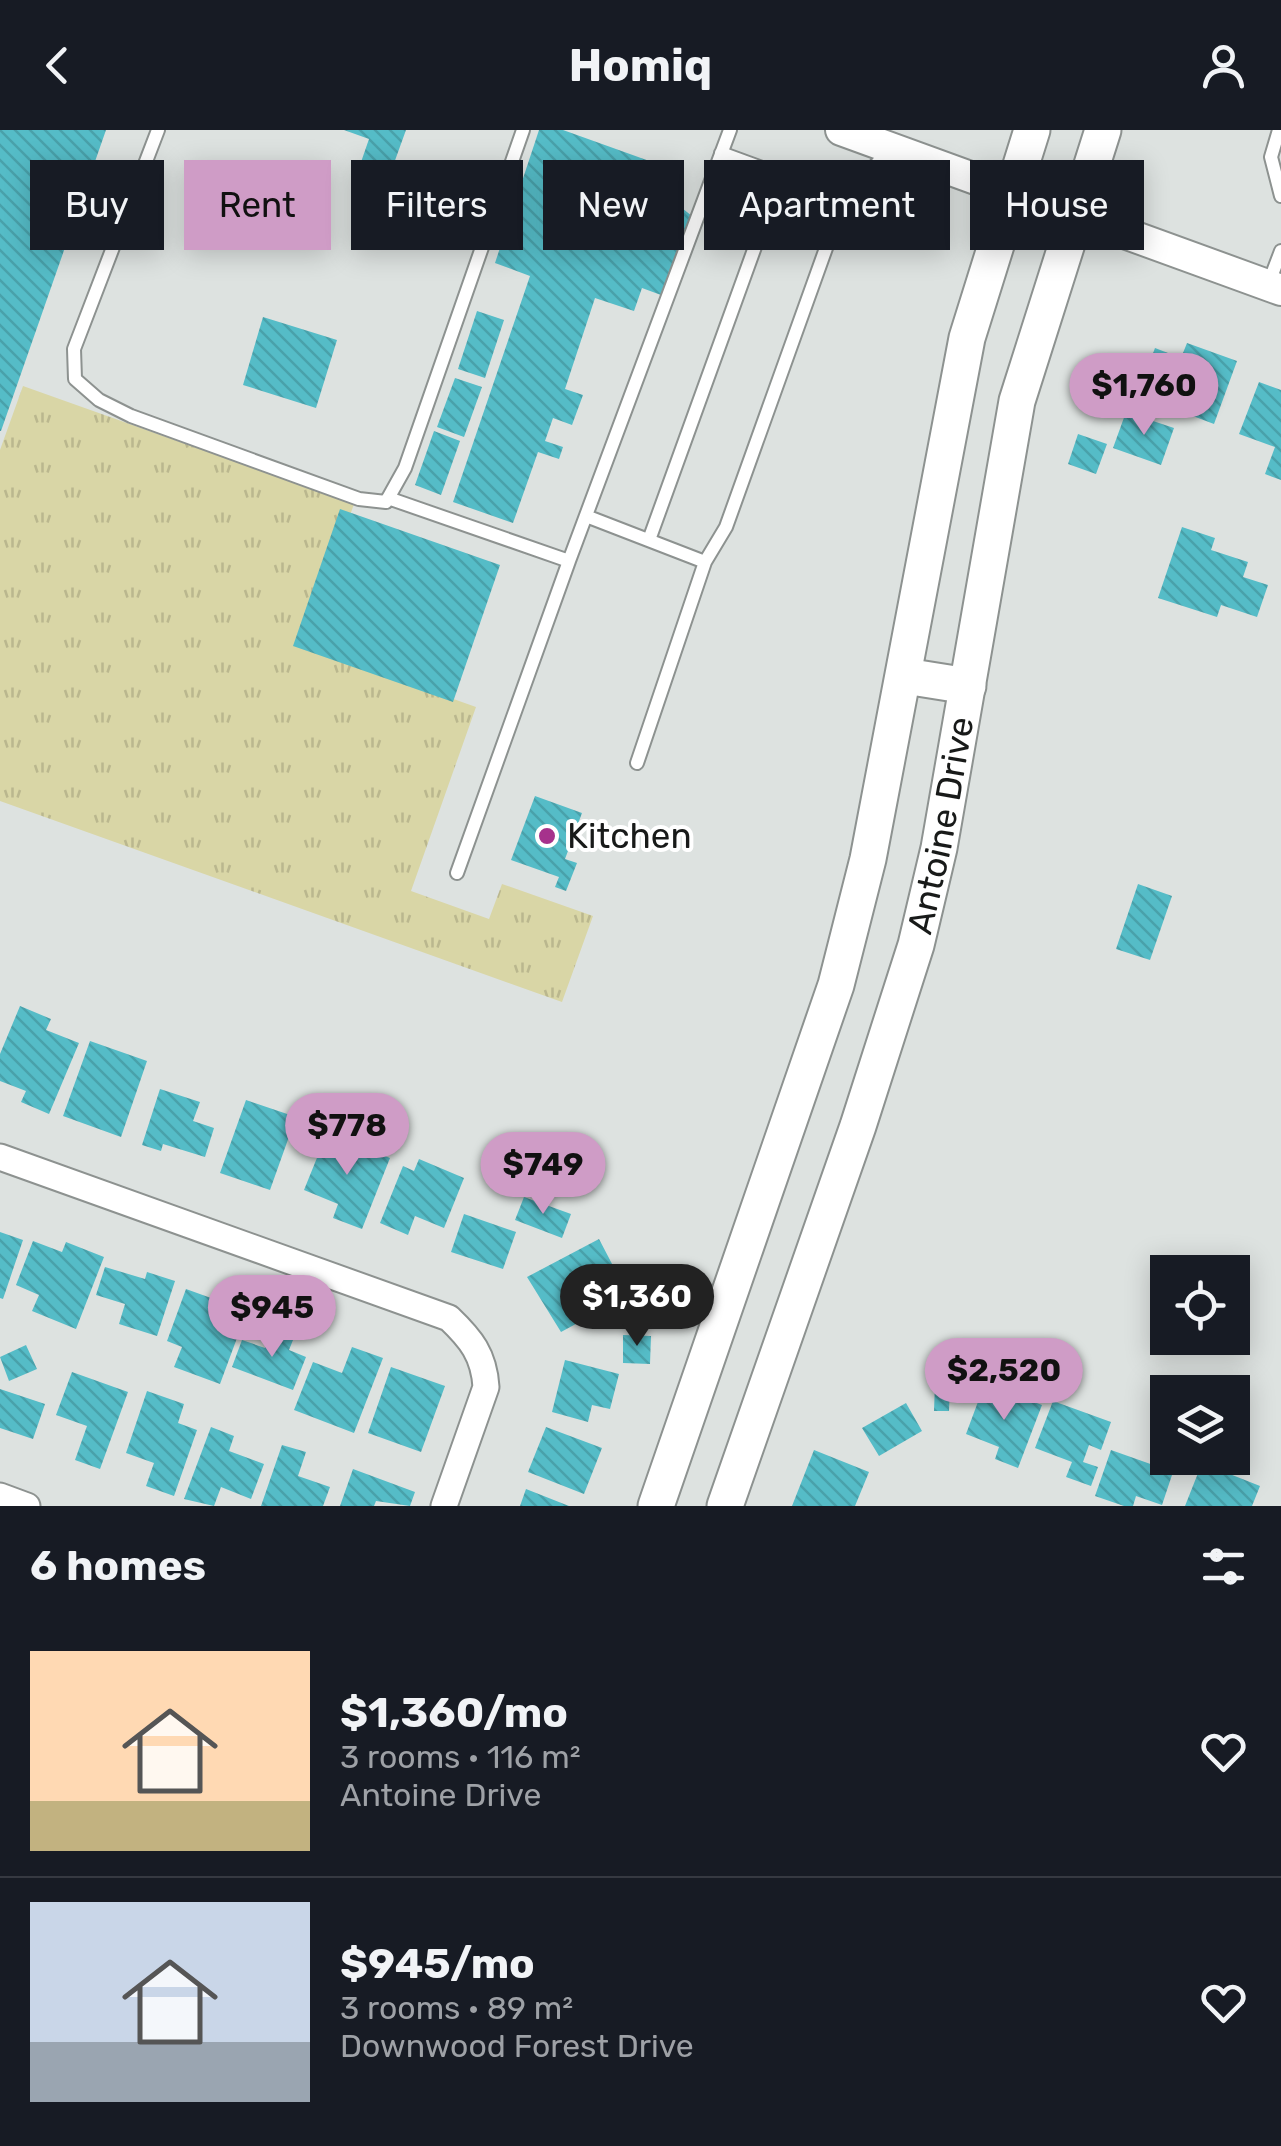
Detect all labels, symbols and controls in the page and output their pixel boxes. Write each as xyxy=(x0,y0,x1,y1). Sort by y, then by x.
icon: back xyxy=(30,38,85,93)
icon: person xyxy=(1196,38,1251,93)
text: Homiq xyxy=(569,39,712,92)
chip: Buy xyxy=(30,160,164,250)
chip: Rent xyxy=(184,160,331,250)
chip: Filters xyxy=(351,160,523,250)
chip: New xyxy=(543,160,684,250)
chip: Apartment xyxy=(704,160,950,250)
chip: House xyxy=(970,160,1144,250)
pin: $1,760 xyxy=(1063,353,1225,438)
text: $1,760 xyxy=(1091,366,1197,404)
street label: Antoine Drive xyxy=(898,714,983,938)
place label: Kitchen xyxy=(567,815,692,857)
marker: Kitchen xyxy=(536,825,558,847)
pin: $778 xyxy=(288,1093,406,1178)
text: $778 xyxy=(307,1106,387,1144)
pin: $749 xyxy=(484,1132,602,1217)
text: $749 xyxy=(503,1145,583,1183)
map controls xyxy=(1150,1255,1250,1475)
button: locate xyxy=(1150,1255,1250,1355)
pin: $1,360 xyxy=(556,1264,718,1349)
pin: $945 xyxy=(213,1275,331,1360)
text: $1,360 xyxy=(582,1277,692,1315)
text: $945 xyxy=(230,1288,314,1326)
pin: $2,520 xyxy=(923,1338,1085,1423)
text: $2,520 xyxy=(947,1351,1061,1389)
button: layers xyxy=(1150,1375,1250,1475)
icon: filters xyxy=(1196,1539,1251,1594)
text: 6 homes xyxy=(30,1541,206,1591)
text: $1,360/mo xyxy=(340,1688,568,1738)
icon: home xyxy=(110,1691,230,1811)
icon: heart xyxy=(1196,1724,1251,1779)
text: 3 rooms · 116 m² xyxy=(340,1738,581,1776)
text: Antoine Drive xyxy=(340,1776,541,1814)
text: $945/mo xyxy=(340,1939,535,1989)
icon: home xyxy=(110,1942,230,2062)
icon: heart xyxy=(1196,1975,1251,2030)
text: 3 rooms · 89 m² xyxy=(340,1989,573,2027)
text: Downwood Forest Drive xyxy=(340,2027,694,2065)

